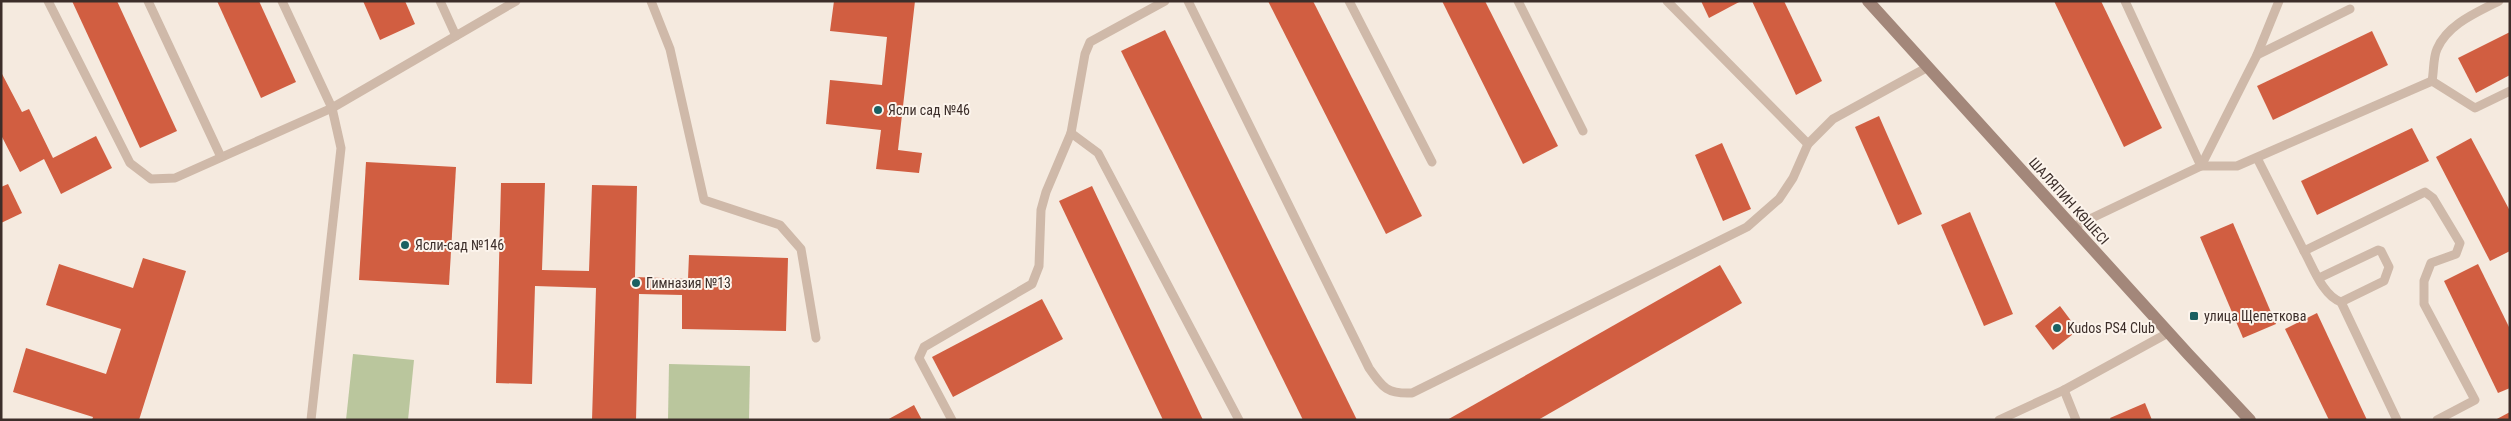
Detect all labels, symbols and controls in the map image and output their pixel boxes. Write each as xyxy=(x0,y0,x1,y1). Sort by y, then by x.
place label: Ясли сад №46 xyxy=(888,102,970,118)
marker: Ясли сад №46 xyxy=(872,104,884,116)
street label: ШАЛЯПИН КӨШЕСІ xyxy=(2026,154,2112,248)
place label: Ясли-сад №146 xyxy=(415,237,504,253)
marker: Ясли-сад №146 xyxy=(399,239,411,251)
place label: Гимназия №13 xyxy=(646,275,731,291)
marker: Гимназия №13 xyxy=(630,277,642,289)
place label: улица Щепеткова xyxy=(2204,308,2306,324)
marker: улица Щепеткова xyxy=(2188,310,2200,322)
place label: Kudos PS4 Club xyxy=(2067,320,2155,336)
marker: Kudos PS4 Club xyxy=(2051,322,2063,334)

